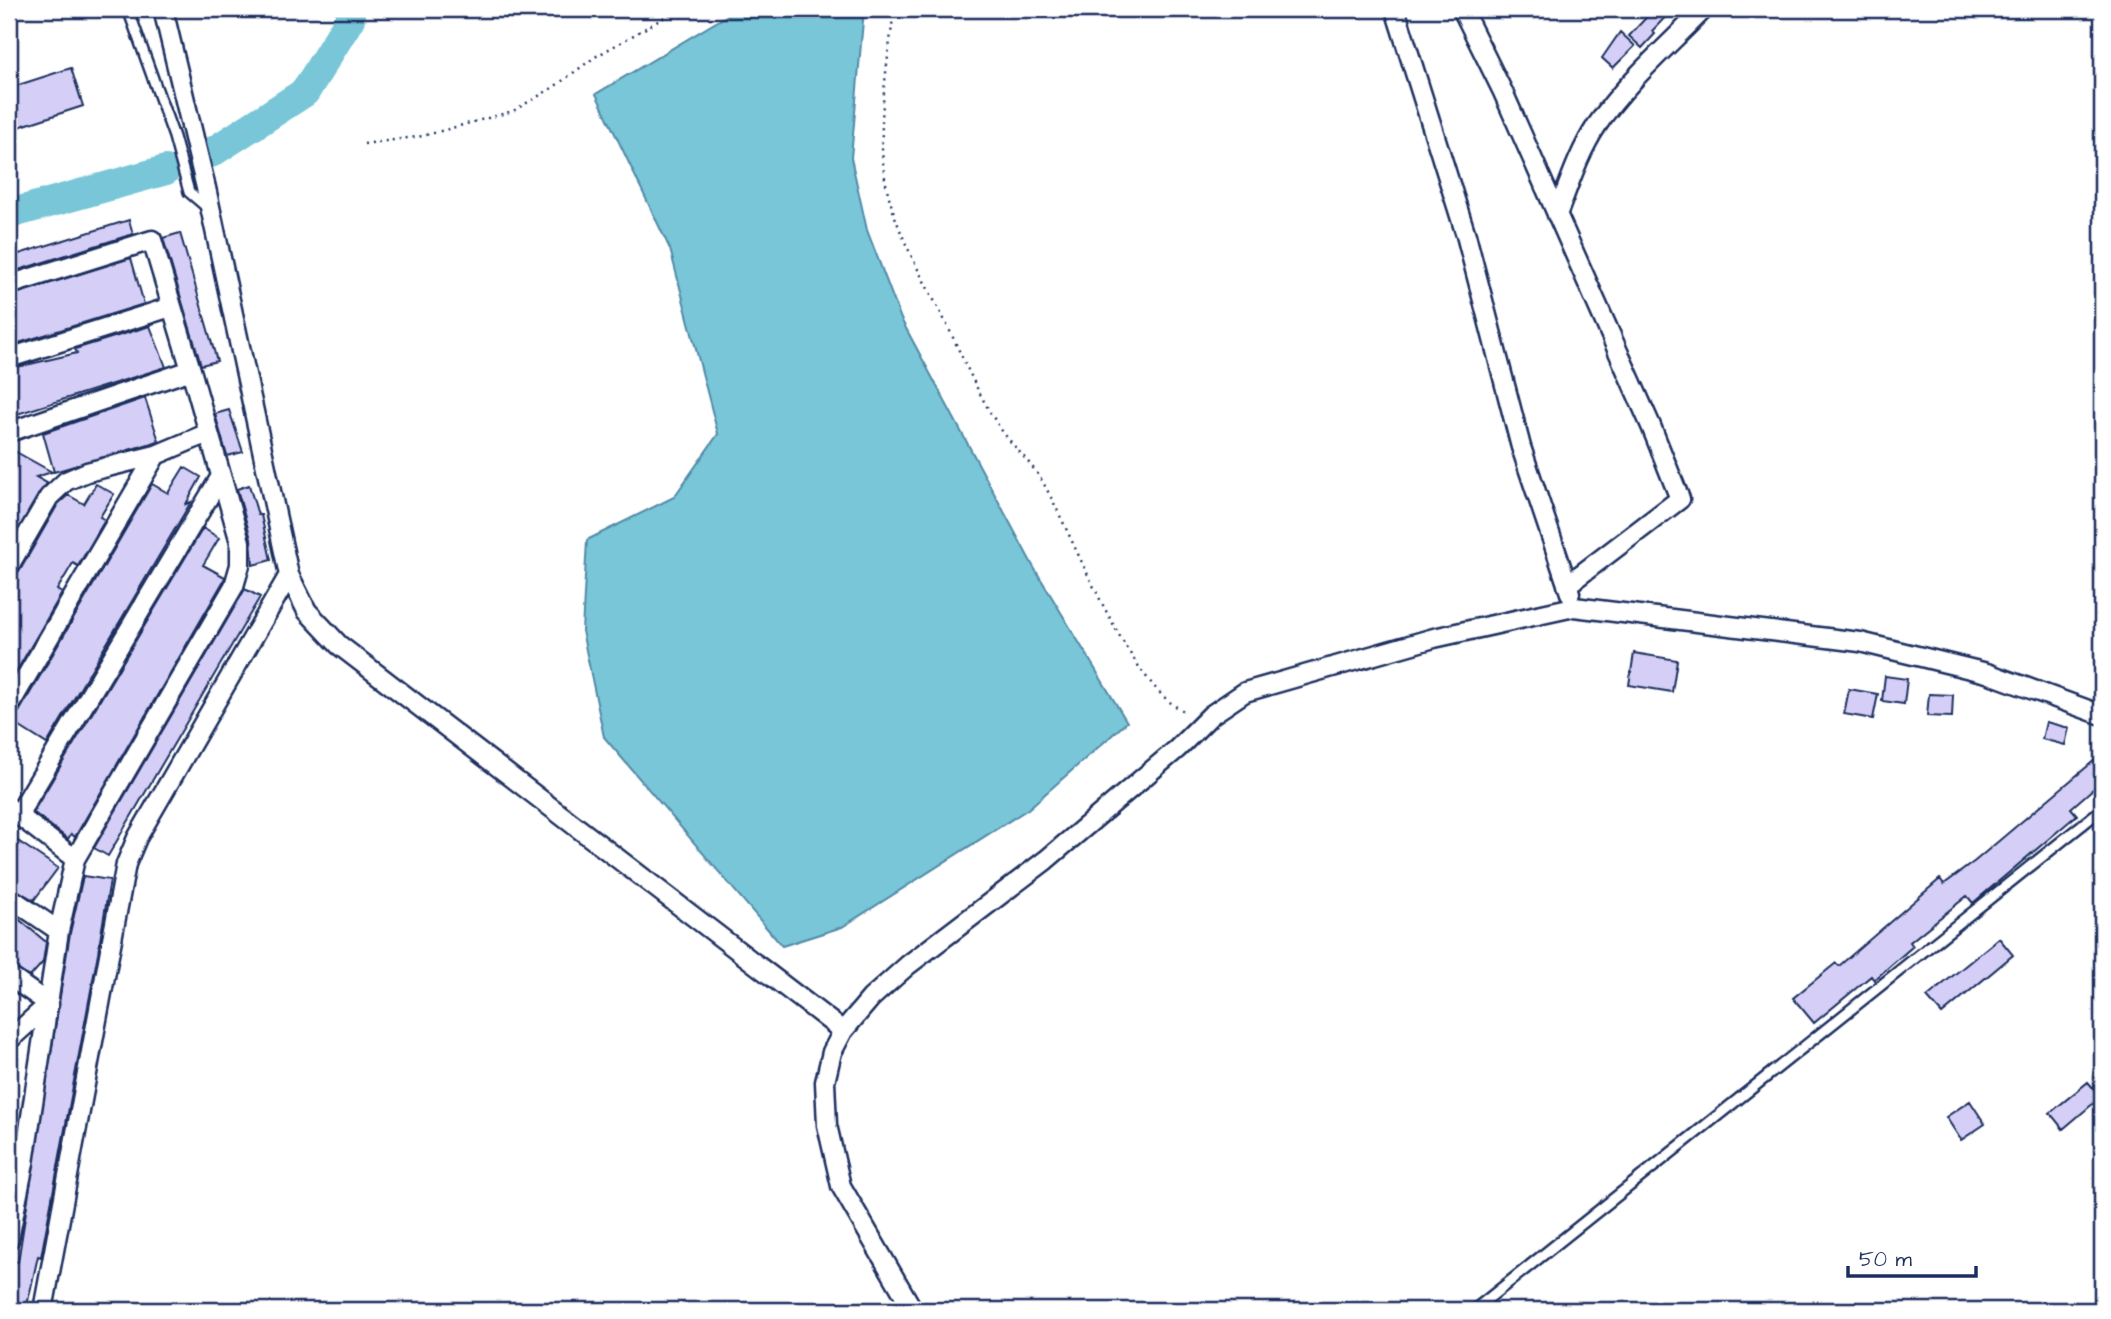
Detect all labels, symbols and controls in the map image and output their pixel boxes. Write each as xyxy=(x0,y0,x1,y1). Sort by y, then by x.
scale bar xyxy=(1848,1235,1976,1279)
text: 50 m xyxy=(1859,1245,1913,1274)

